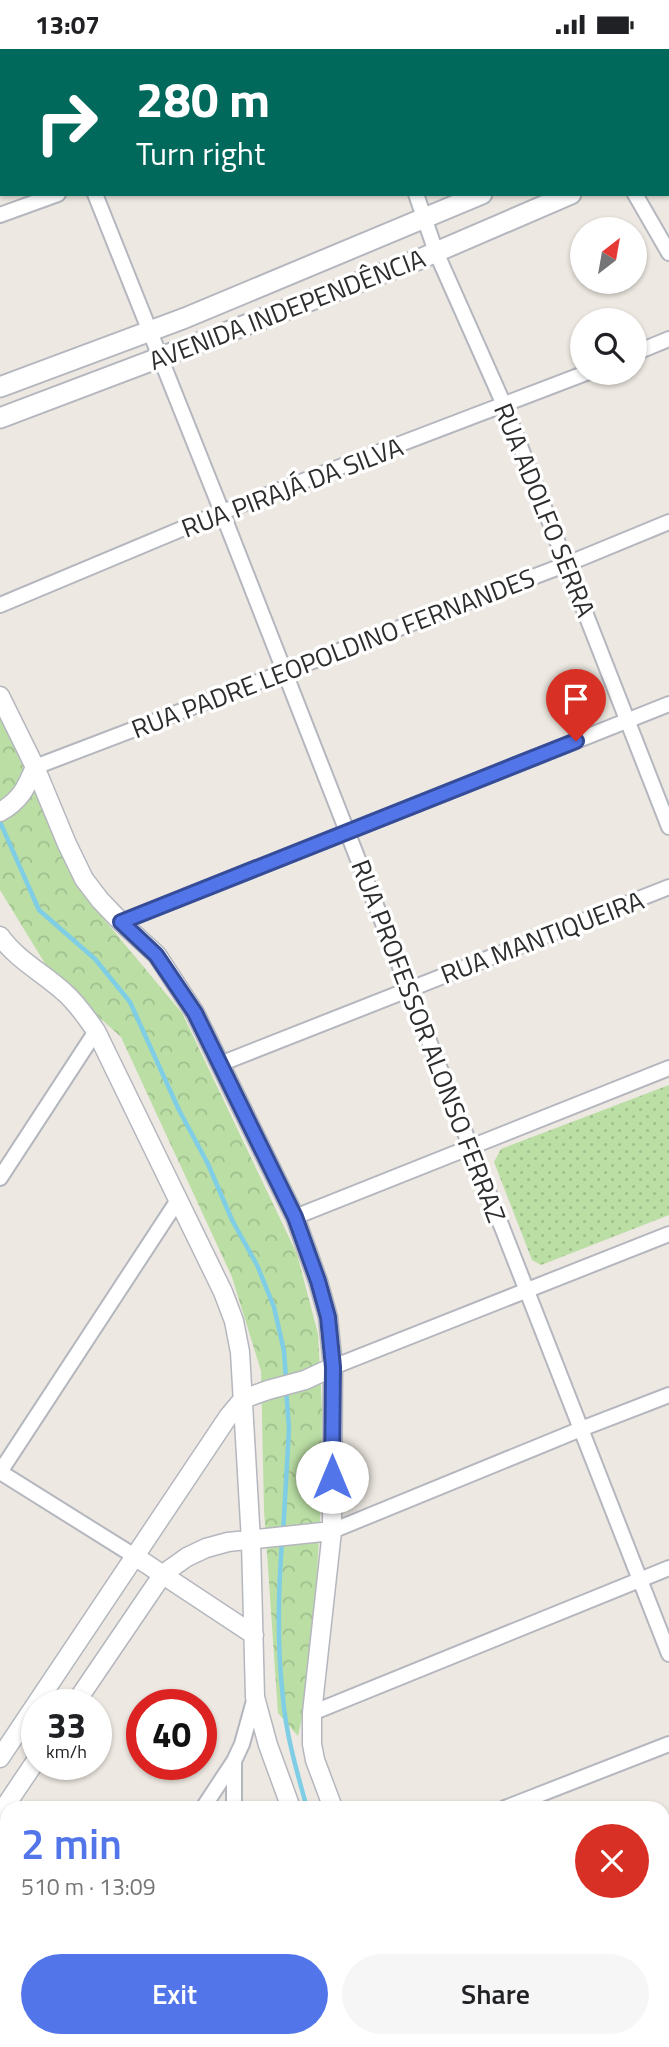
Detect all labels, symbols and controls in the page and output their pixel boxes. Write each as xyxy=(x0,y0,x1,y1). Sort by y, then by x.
text: 13:07 xyxy=(35,5,100,44)
text: 280 m xyxy=(136,61,270,136)
icon: right xyxy=(21,77,112,168)
text: Turn right xyxy=(136,129,265,177)
north arrow xyxy=(570,217,648,294)
map controls xyxy=(570,217,647,385)
street label: AVENIDA INDEPENDÊNCIA xyxy=(143,238,431,380)
button: search xyxy=(570,308,647,385)
street label: RUA ADOLFO SERRA xyxy=(484,397,606,623)
street label: RUA PIRAJÁ DA SILVA xyxy=(176,427,408,547)
street label: RUA PADRE LEOPOLDINO FERNANDES xyxy=(126,558,540,748)
pin xyxy=(546,669,606,741)
icon: arrive xyxy=(557,680,595,718)
street label: RUA PROFESSOR ALONSO FERRAZ xyxy=(342,854,516,1228)
street label: RUA MANTIQUEIRA xyxy=(435,880,649,994)
position arrow xyxy=(295,1440,369,1514)
speed limit sign: 40 xyxy=(126,1689,217,1780)
text: 33 xyxy=(47,1698,86,1752)
text: km/h xyxy=(46,1738,87,1765)
text: 2 min xyxy=(21,1811,122,1875)
button: close xyxy=(575,1824,649,1898)
text: 510 m · 13:09 xyxy=(21,1869,156,1904)
button: Exit xyxy=(21,1954,328,2034)
button: Share xyxy=(342,1954,649,2034)

